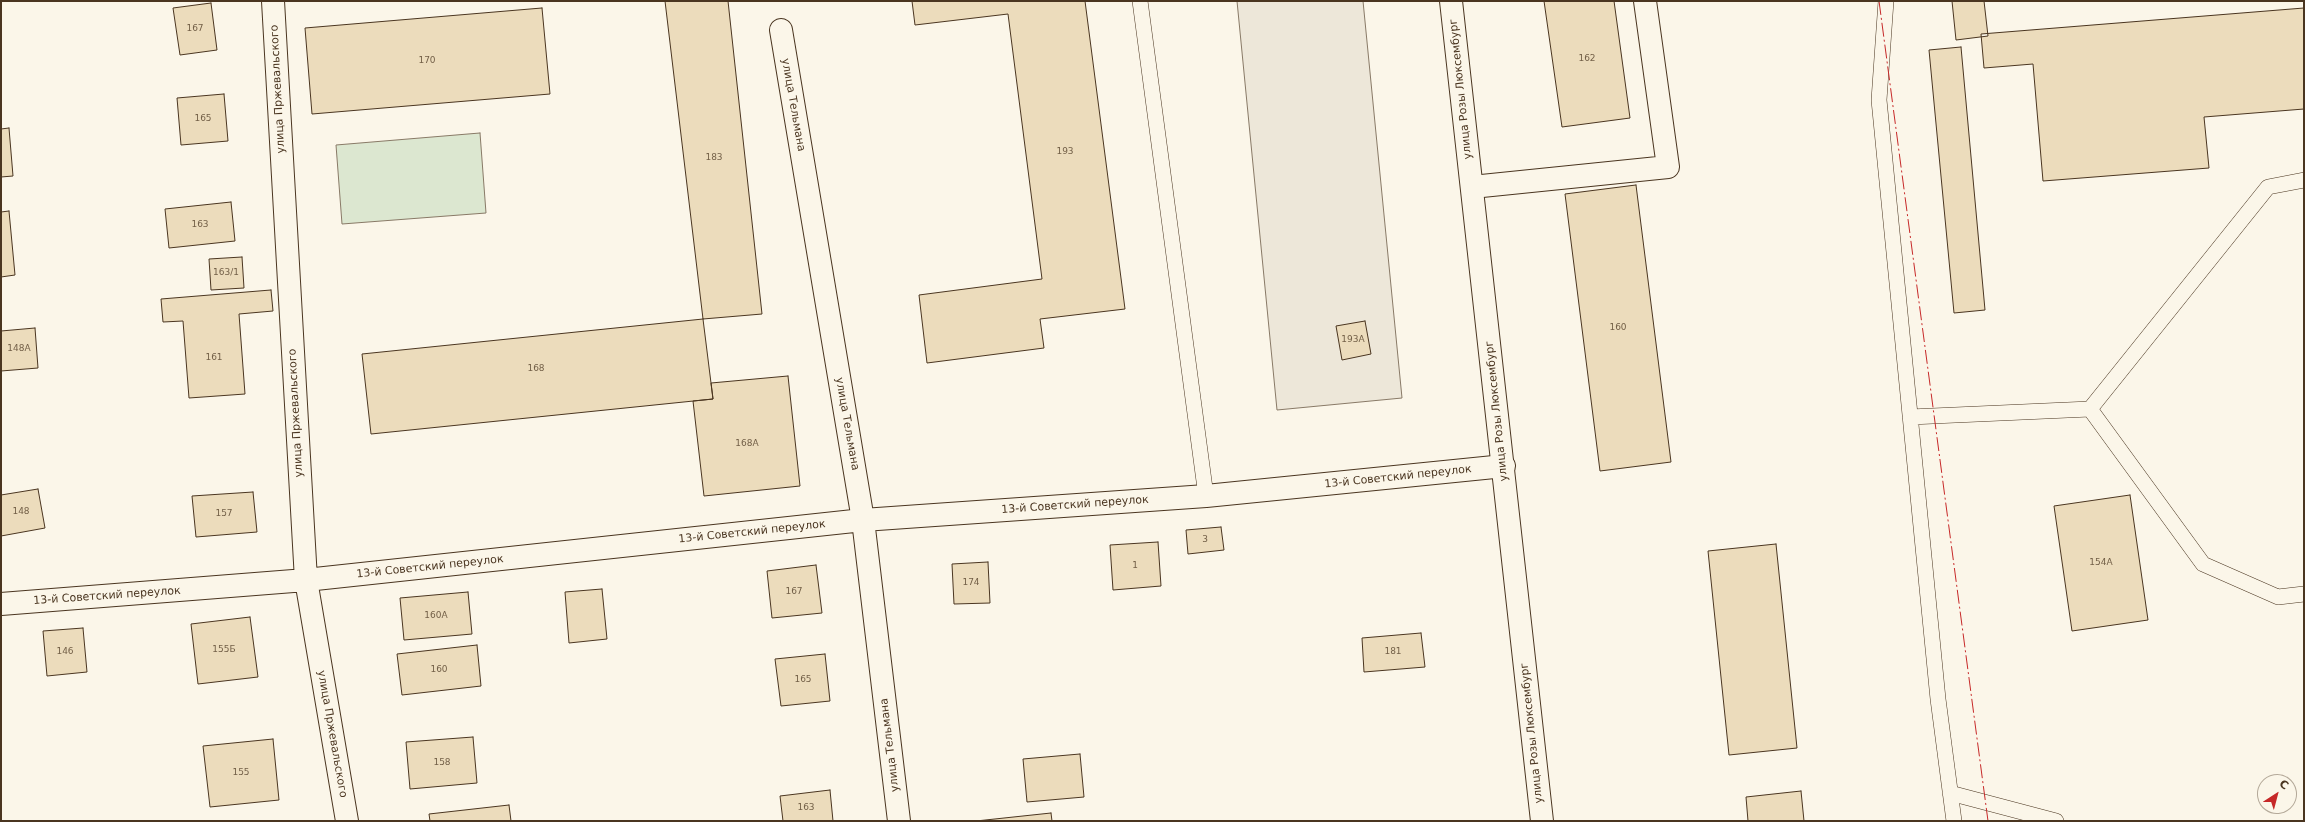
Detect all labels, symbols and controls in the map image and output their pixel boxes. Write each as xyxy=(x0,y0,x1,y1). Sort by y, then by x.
street label: улица Розы Люксембург xyxy=(1447,18,1475,160)
house number: 167 xyxy=(186,24,204,34)
street label: улица Пржевальского xyxy=(268,24,288,154)
house number: 162 xyxy=(1578,54,1596,64)
house number: 170 xyxy=(418,56,436,66)
street label: улица Тельмана xyxy=(778,57,808,153)
house number: 165 xyxy=(194,114,212,124)
house number: 193 xyxy=(1056,147,1074,157)
house number: 183 xyxy=(705,153,723,163)
house number: 163 xyxy=(191,220,209,230)
house number: 163/1 xyxy=(213,268,239,278)
house number: 160 xyxy=(1609,323,1627,333)
house number: 193А xyxy=(1341,335,1365,345)
street label: улица Розы Люксембург xyxy=(1483,340,1511,482)
house number: 148А xyxy=(7,344,31,354)
street label: улица Пржевальского xyxy=(286,348,306,478)
house number: 161 xyxy=(205,353,223,363)
house number: 168 xyxy=(527,364,545,374)
street label: улица Тельмана xyxy=(832,376,862,472)
house number: 168А xyxy=(735,439,759,449)
street label: 13-й Советский переулок xyxy=(1324,463,1472,491)
street label: 13-й Советский переулок xyxy=(1001,493,1149,517)
house number: 148 xyxy=(12,507,30,517)
house number: 157 xyxy=(215,509,233,519)
street label: 13-й Советский переулок xyxy=(678,518,826,546)
house number: 3 xyxy=(1202,535,1208,545)
street label: 13-й Советский переулок xyxy=(356,553,504,581)
house number: 154А xyxy=(2089,558,2113,568)
house number: 1 xyxy=(1132,561,1138,571)
house number: 174 xyxy=(962,578,980,588)
street label: 13-й Советский переулок xyxy=(33,584,181,608)
house number: 167 xyxy=(785,587,803,597)
house number: 160А xyxy=(424,611,448,621)
house number: 155Б xyxy=(212,645,236,655)
house number: 146 xyxy=(56,647,74,657)
house number: 181 xyxy=(1384,647,1402,657)
street label: улица Розы Люксембург xyxy=(1518,662,1546,804)
house number: 160 xyxy=(430,665,448,675)
street label: улица Пржевальского xyxy=(314,669,350,799)
house number: 165 xyxy=(794,675,812,685)
street label: улица Тельмана xyxy=(878,697,902,793)
house number: 158 xyxy=(433,758,451,768)
house number: 155 xyxy=(232,768,250,778)
north arrow xyxy=(2257,774,2297,814)
text: С xyxy=(2277,777,2291,792)
house number: 163 xyxy=(797,803,815,813)

